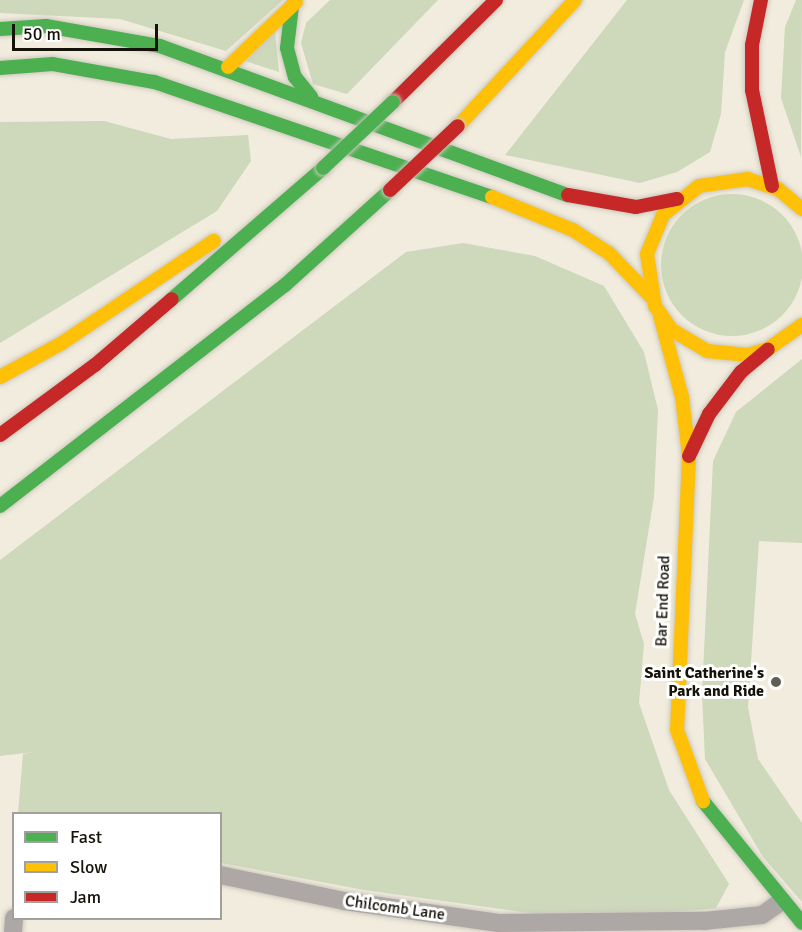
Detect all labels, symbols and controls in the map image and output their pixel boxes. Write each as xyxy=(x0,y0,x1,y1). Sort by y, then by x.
scale bar xyxy=(15,12,160,50)
text: 50 m xyxy=(23,23,61,45)
street label: Bar End Road xyxy=(652,555,674,647)
place label: Saint Catherine's Park and Ride xyxy=(644,663,764,701)
marker: Saint Catherine's Park and Ride xyxy=(769,675,783,689)
legend xyxy=(12,812,222,920)
text: Fast xyxy=(70,826,102,848)
text: Slow xyxy=(70,856,107,878)
text: Jam xyxy=(70,886,101,908)
street label: Chilcomb Lane xyxy=(344,891,446,925)

